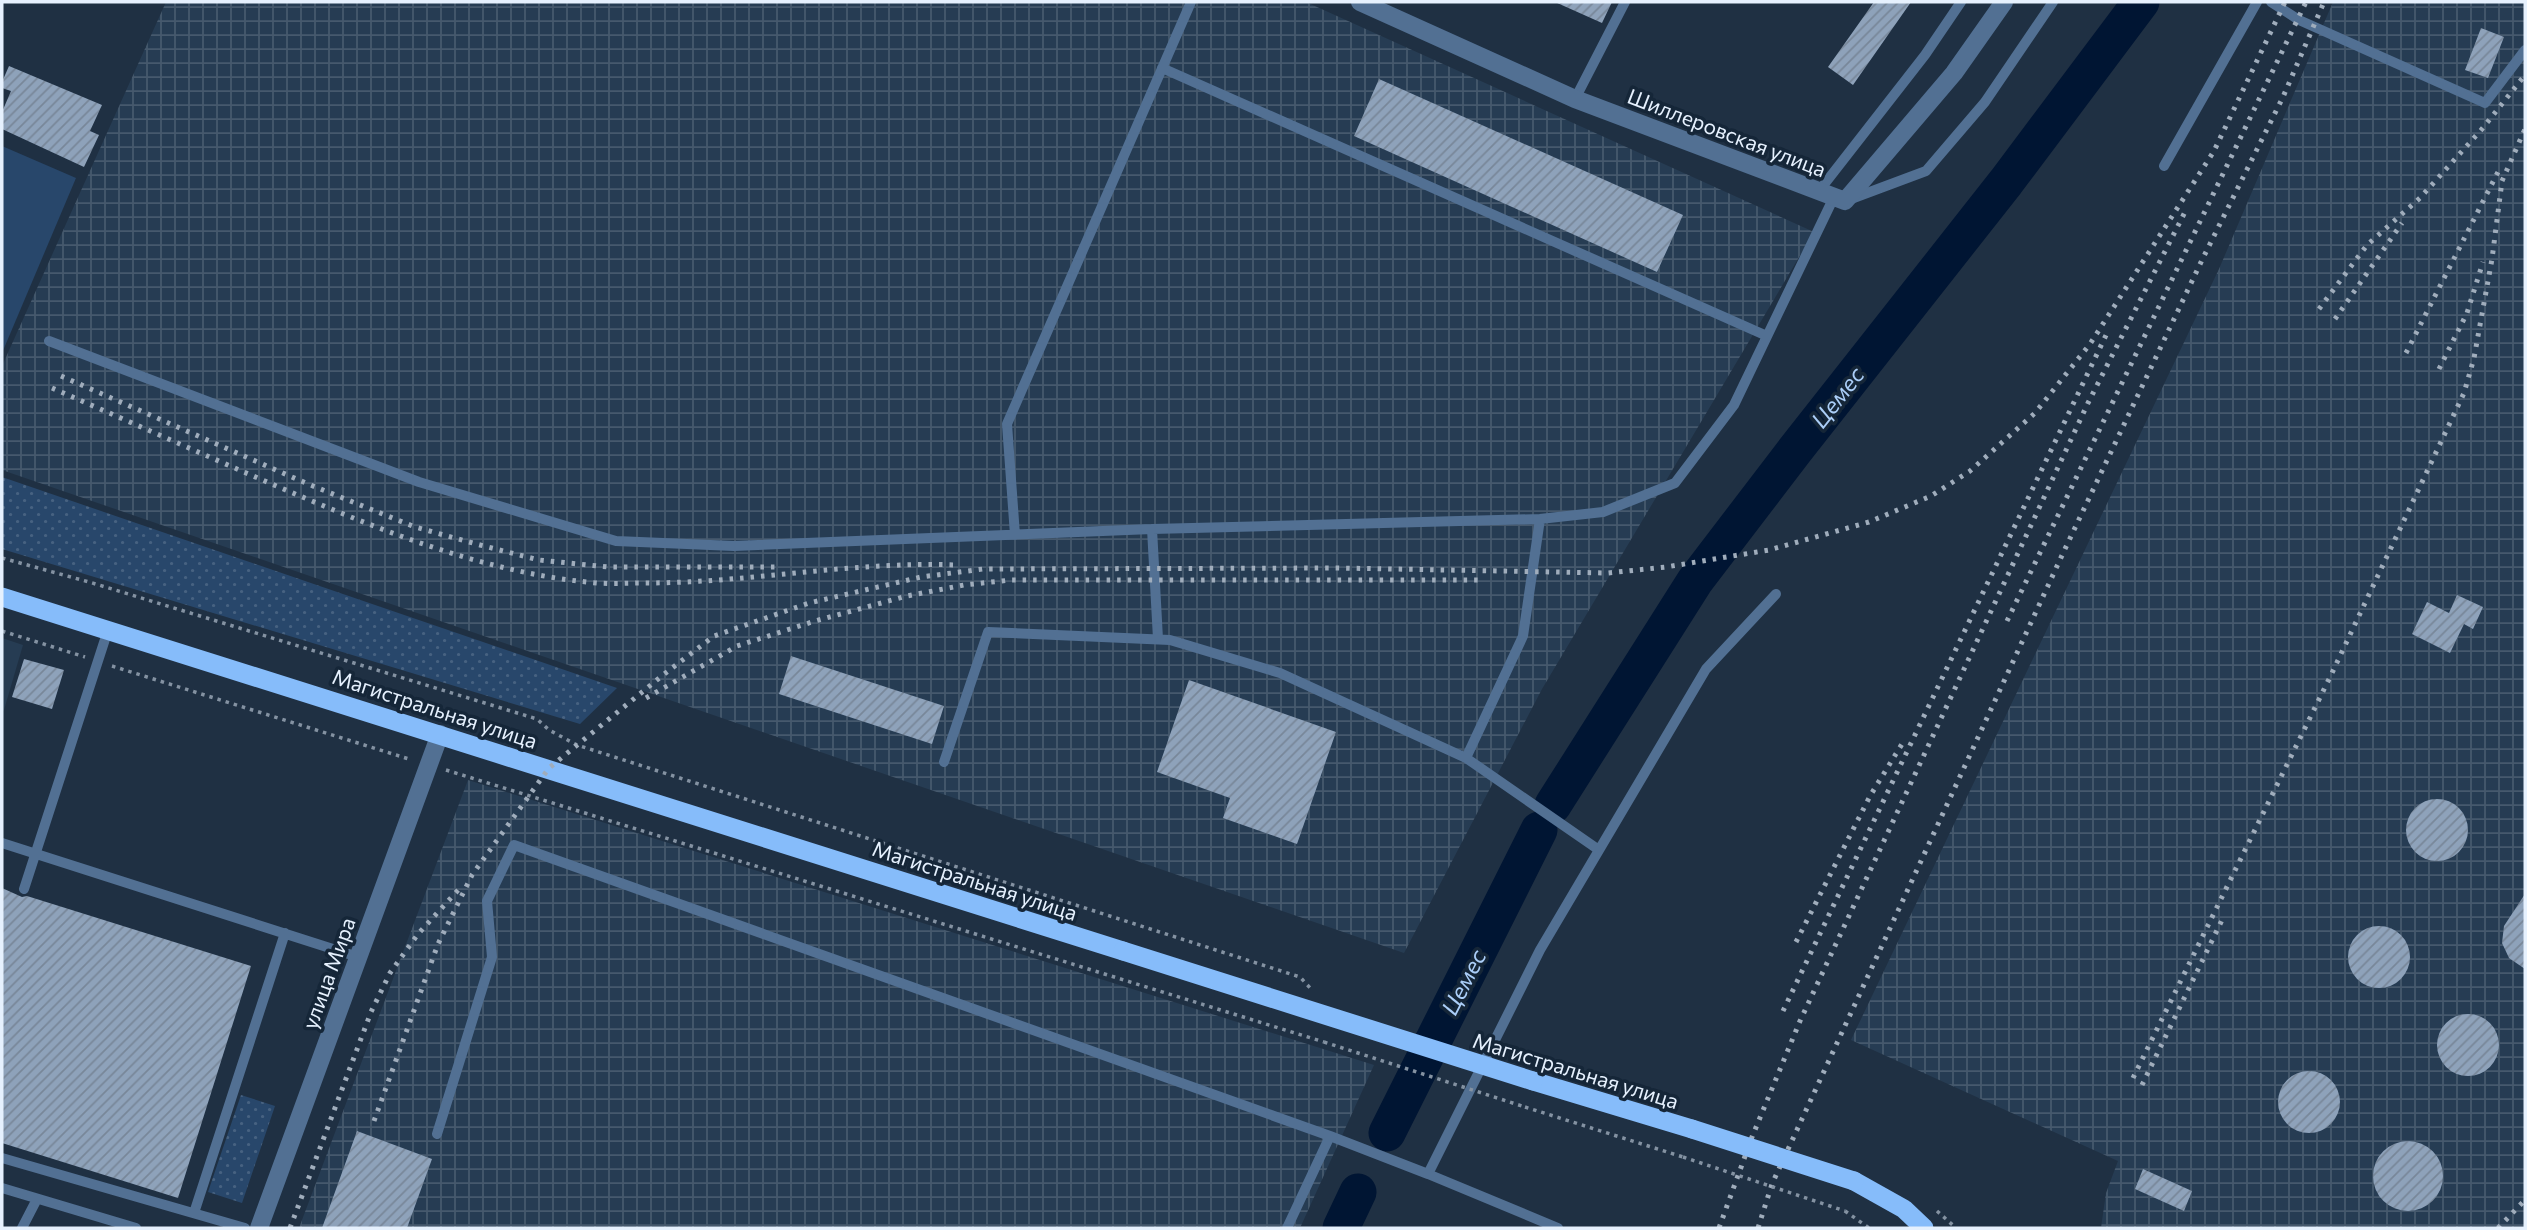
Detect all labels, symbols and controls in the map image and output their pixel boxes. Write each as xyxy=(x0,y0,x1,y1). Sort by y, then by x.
street label: Шиллеровская улица xyxy=(1624,83,1830,181)
water label: Цемес xyxy=(1805,360,1870,433)
street label: Магистральная улица xyxy=(330,663,540,753)
street label: Магистральная улица xyxy=(870,835,1080,925)
street label: улица Мира xyxy=(296,914,360,1032)
water label: Цемес xyxy=(1435,944,1492,1019)
street label: Магистральная улица xyxy=(1470,1027,1682,1113)

